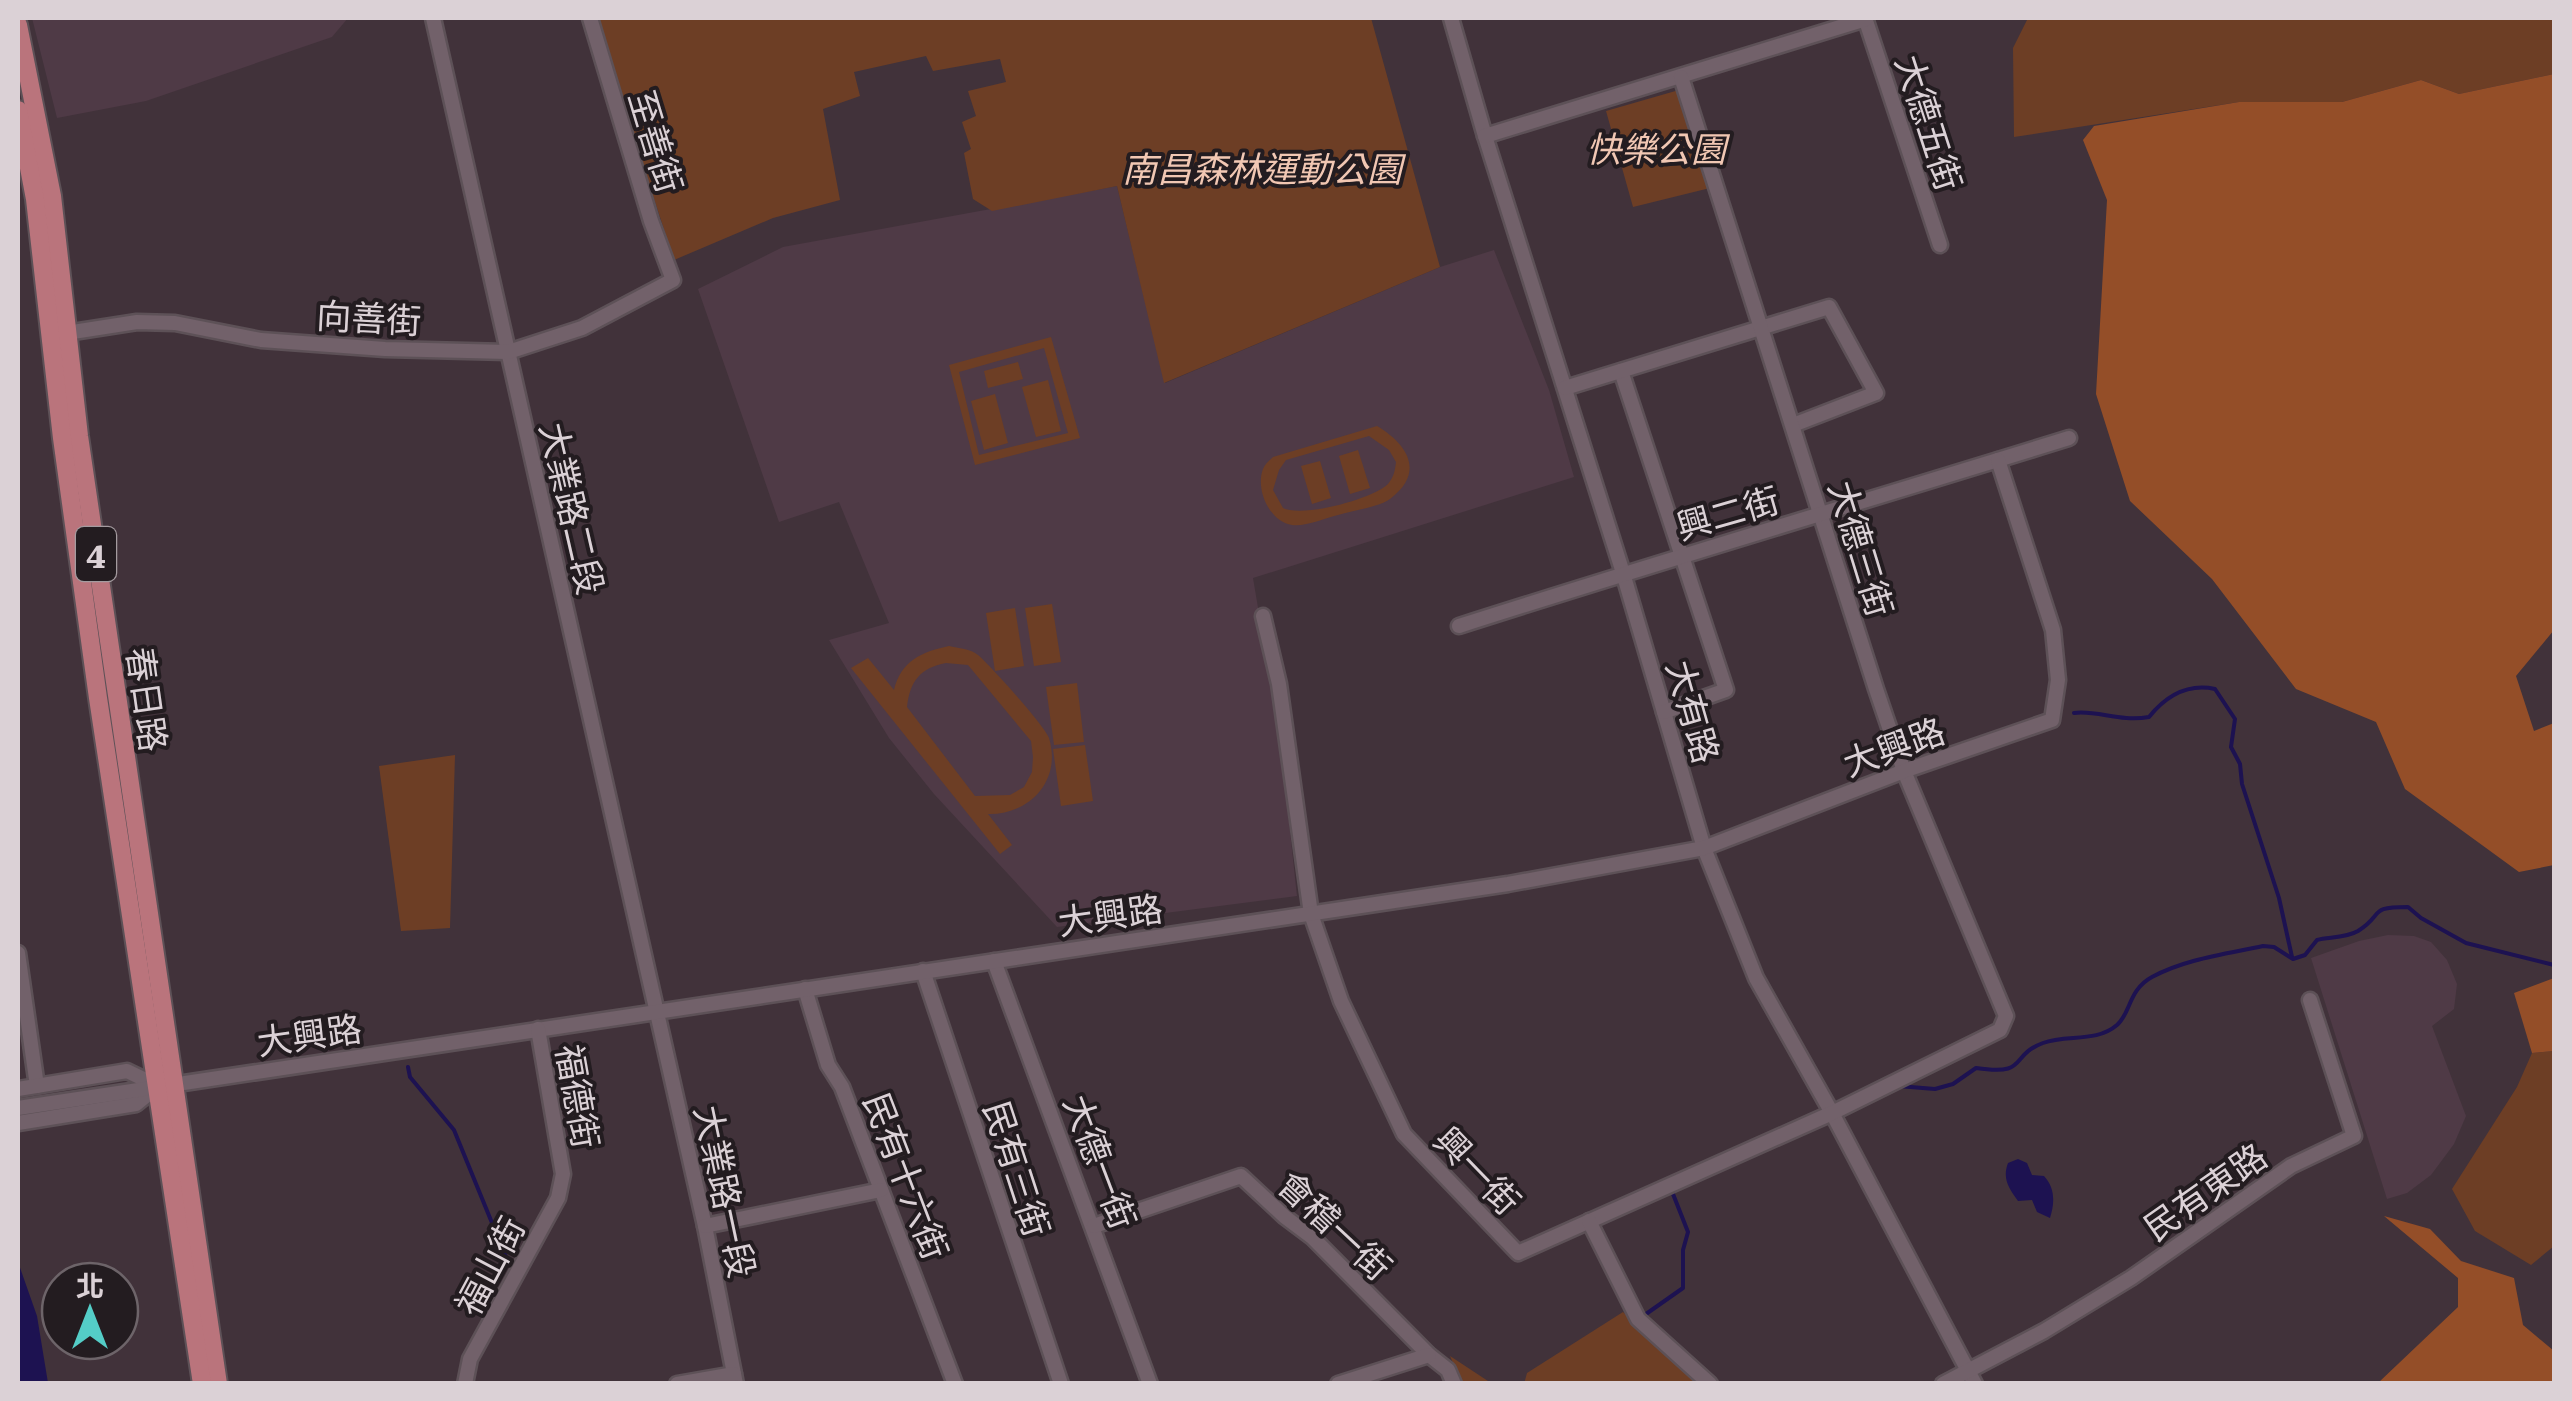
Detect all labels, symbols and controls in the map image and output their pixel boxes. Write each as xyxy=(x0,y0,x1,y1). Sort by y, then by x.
street label: 大德五街 xyxy=(1885,47,1977,197)
street label: 至善街 xyxy=(618,83,698,199)
park label: 快樂公園 xyxy=(1586,121,1731,173)
park label: 南昌森林運動公園 xyxy=(1122,141,1407,193)
street label: 向善街 xyxy=(315,287,423,345)
street label: 大業路二段 xyxy=(529,417,619,599)
street label: 興二街 xyxy=(1669,472,1785,550)
street label: 大德三街 xyxy=(1818,473,1908,623)
road number: 4 xyxy=(76,527,116,581)
street label: 春日路 xyxy=(116,643,182,755)
street label: 大有路 xyxy=(1656,653,1734,769)
street label: 大興路 xyxy=(1835,703,1951,787)
street label: 大興路 xyxy=(1054,880,1166,946)
street label: 大興路 xyxy=(253,1000,365,1066)
street label: 福德街 xyxy=(545,1040,615,1152)
street label: 民有十六街 xyxy=(852,1084,964,1266)
street label: 大德一街 xyxy=(1053,1086,1151,1236)
street label: 民有三街 xyxy=(973,1093,1065,1243)
street label: 大業路一段 xyxy=(683,1100,771,1282)
street label: 興一街 xyxy=(1424,1113,1534,1225)
street label: 民有東路 xyxy=(2132,1129,2276,1251)
street label: 會稽一街 xyxy=(1267,1157,1405,1291)
street label: 福山街 xyxy=(440,1206,536,1324)
north arrow xyxy=(40,1261,140,1361)
text: 北 xyxy=(76,1263,104,1305)

